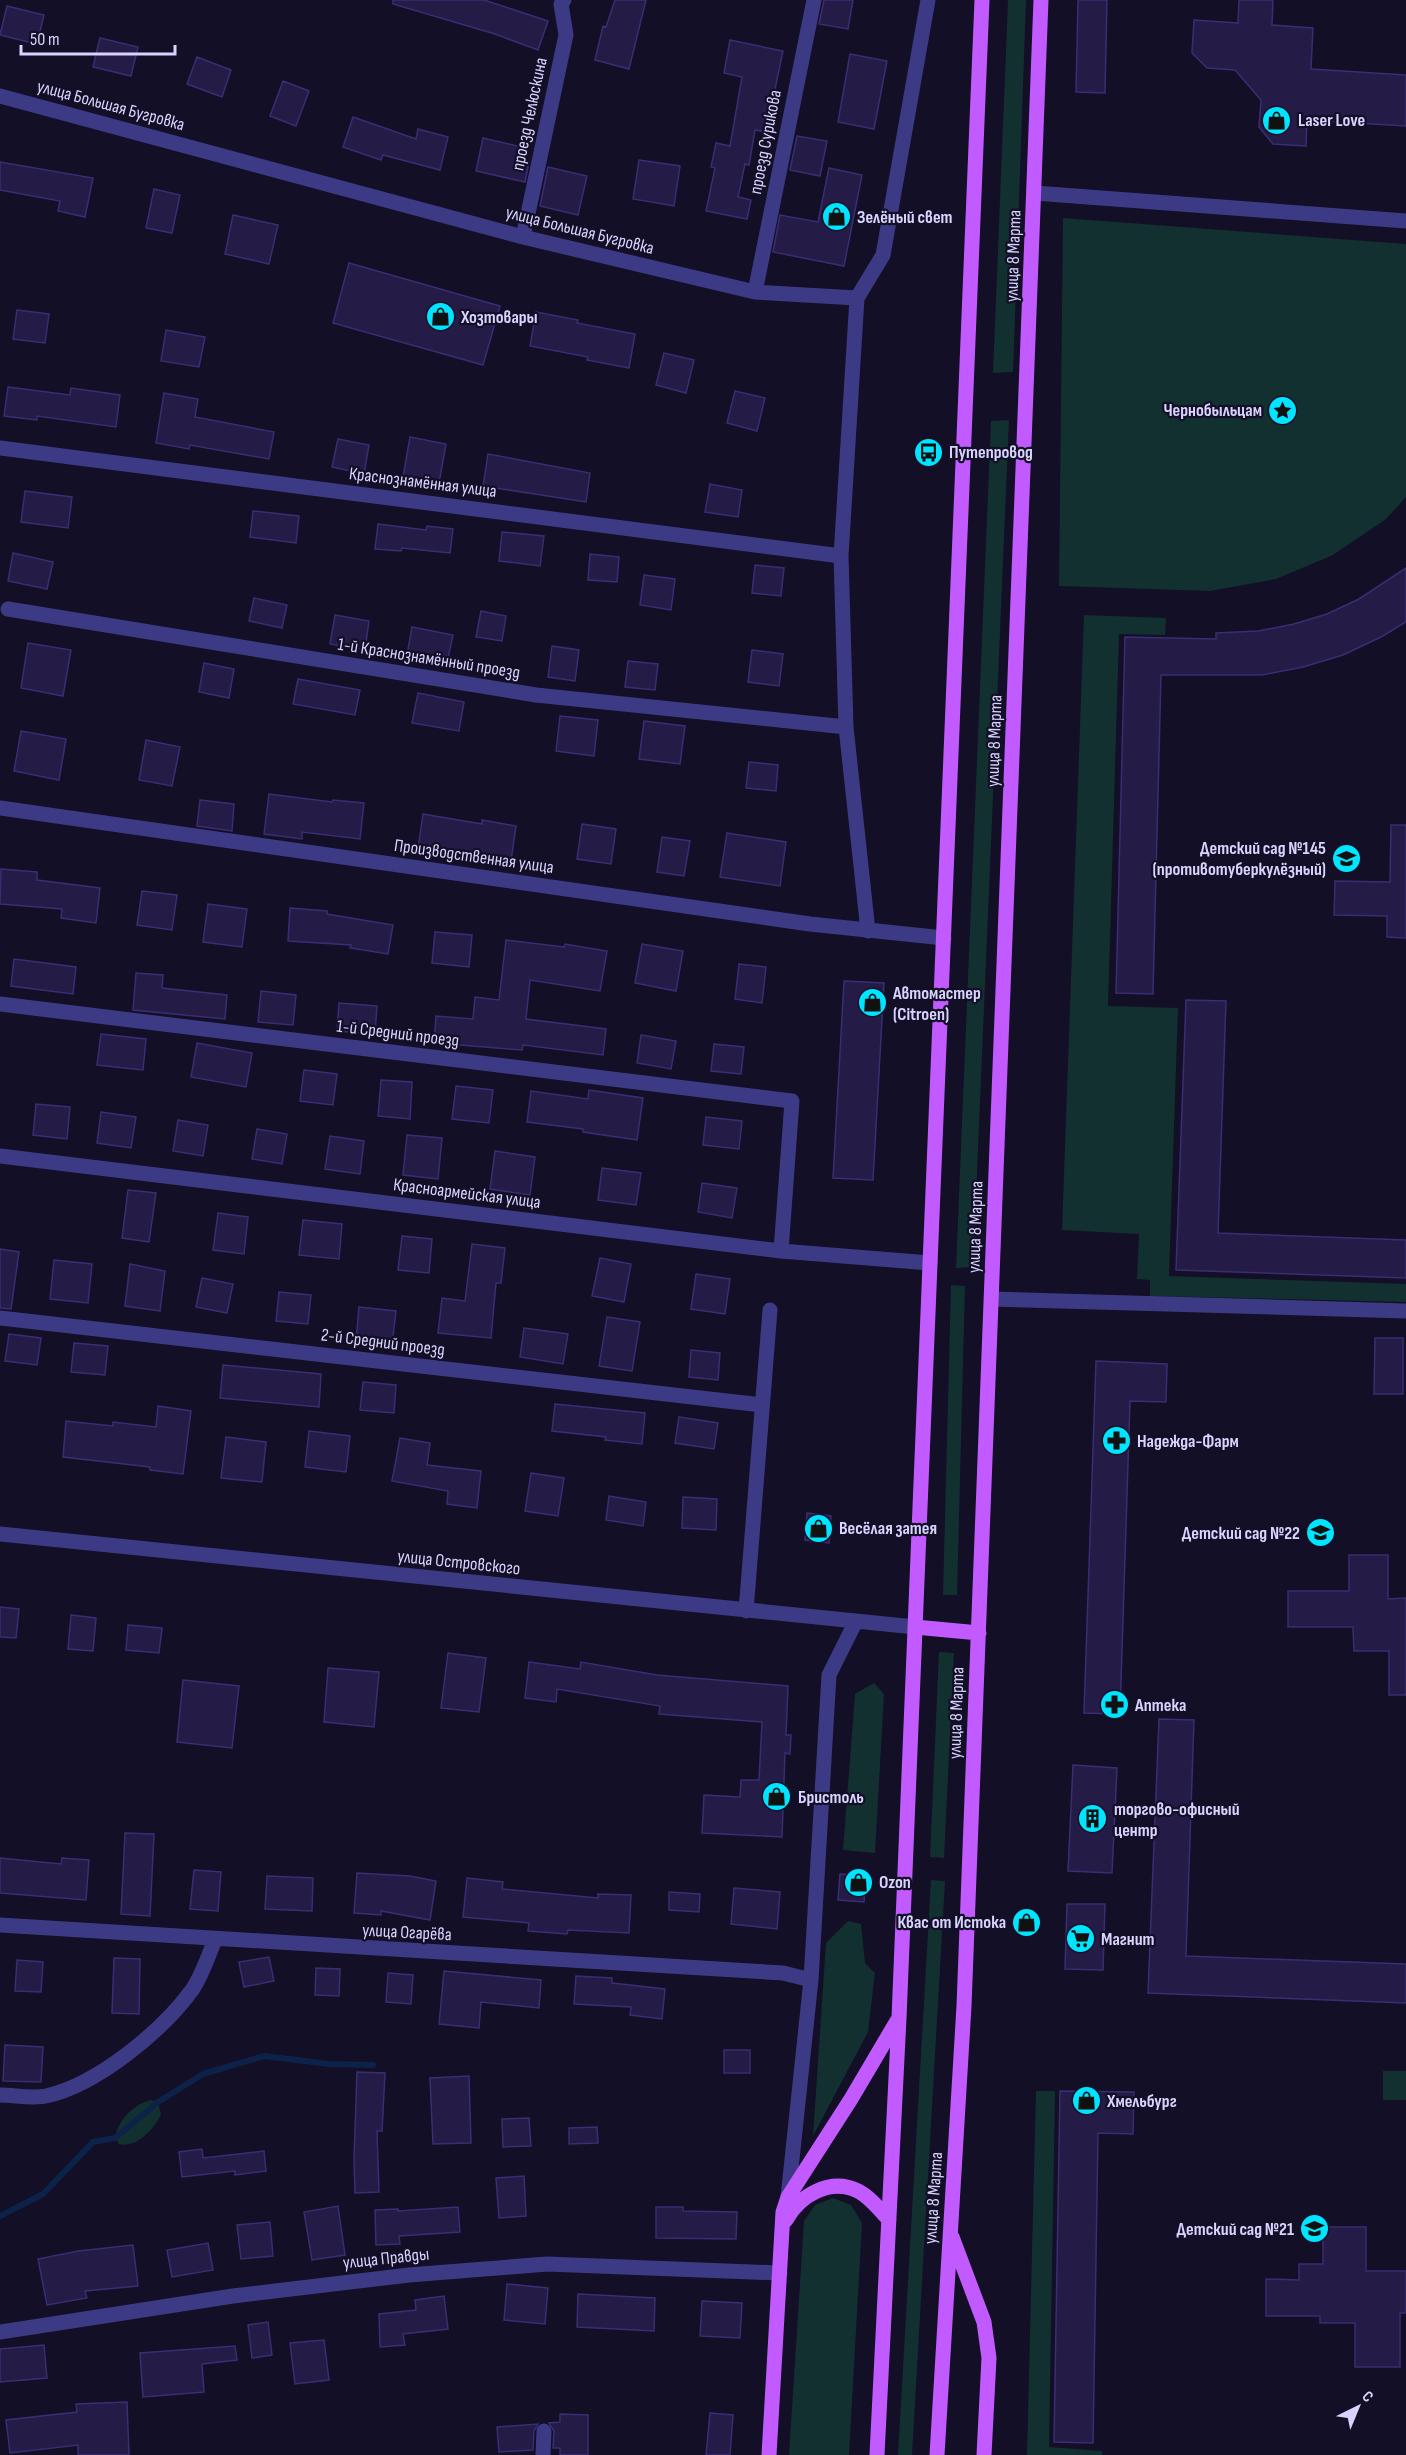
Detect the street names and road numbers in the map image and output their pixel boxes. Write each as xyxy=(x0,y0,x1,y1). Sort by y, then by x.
street label: проезд Челюскина xyxy=(507,56,552,173)
street label: улица Большая Бугровка xyxy=(35,76,187,135)
street label: проезд Сурикова xyxy=(745,88,786,196)
street label: улица Большая Бугровка xyxy=(504,202,656,259)
street label: улица 8 Марта xyxy=(1001,209,1026,303)
street label: Краснознамённая улица xyxy=(348,463,498,502)
street label: 1-й Краснознамённый проезд xyxy=(336,634,522,683)
street label: улица 8 Марта xyxy=(982,694,1007,788)
street label: Производственная улица xyxy=(393,835,555,878)
street label: 1-й Средний проезд xyxy=(335,1016,460,1051)
street label: Красноармейская улица xyxy=(392,1174,542,1213)
street label: улица 8 Марта xyxy=(963,1180,988,1274)
street label: 2-й Средний проезд xyxy=(320,1324,446,1361)
street label: улица Островского xyxy=(397,1546,521,1579)
street label: улица 8 Марта xyxy=(944,1666,969,1760)
street label: улица Огарёва xyxy=(362,1920,452,1945)
street label: улица 8 Марта xyxy=(920,2151,947,2245)
street label: улица Правды xyxy=(342,2244,430,2273)

